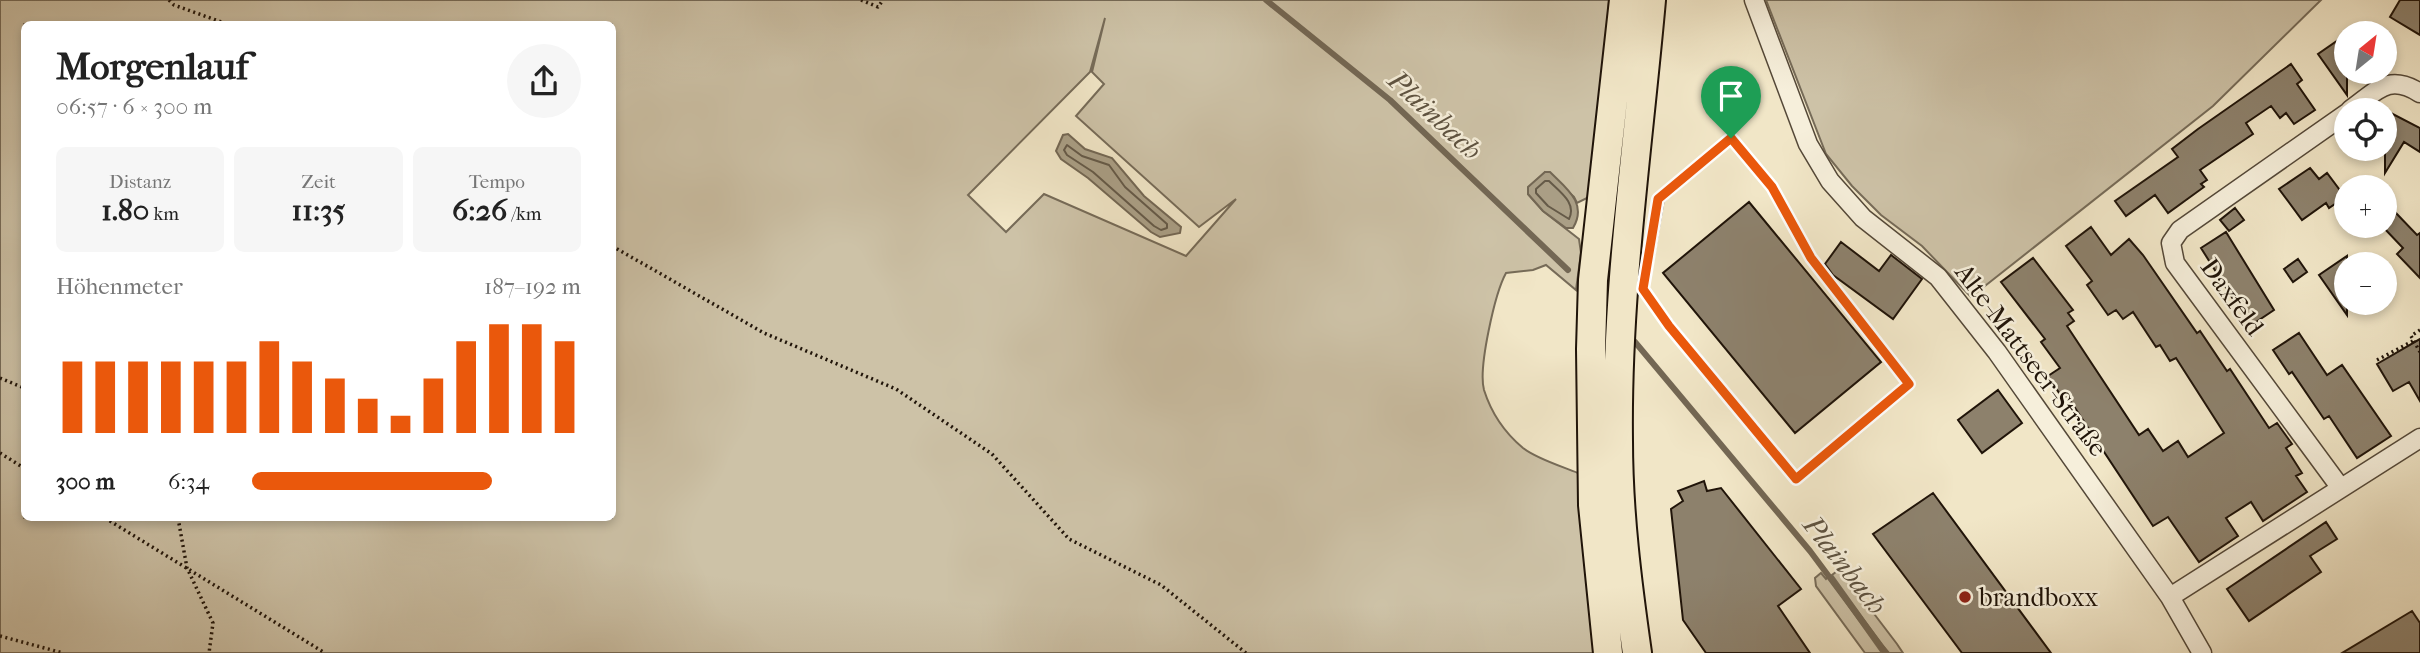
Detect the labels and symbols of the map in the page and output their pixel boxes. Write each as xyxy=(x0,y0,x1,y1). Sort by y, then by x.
north arrow xyxy=(2334,21,2398,84)
water label: Plainbach xyxy=(1380,62,1489,166)
pin xyxy=(1701,66,1761,138)
street label: Daxfeld xyxy=(2194,252,2271,342)
street label: Alte-Mattseer-Straße xyxy=(1948,257,2114,463)
water label: Plainbach xyxy=(1795,508,1894,621)
place label: brandboxx xyxy=(1978,582,2099,613)
marker: brandboxx xyxy=(1957,589,1973,605)

